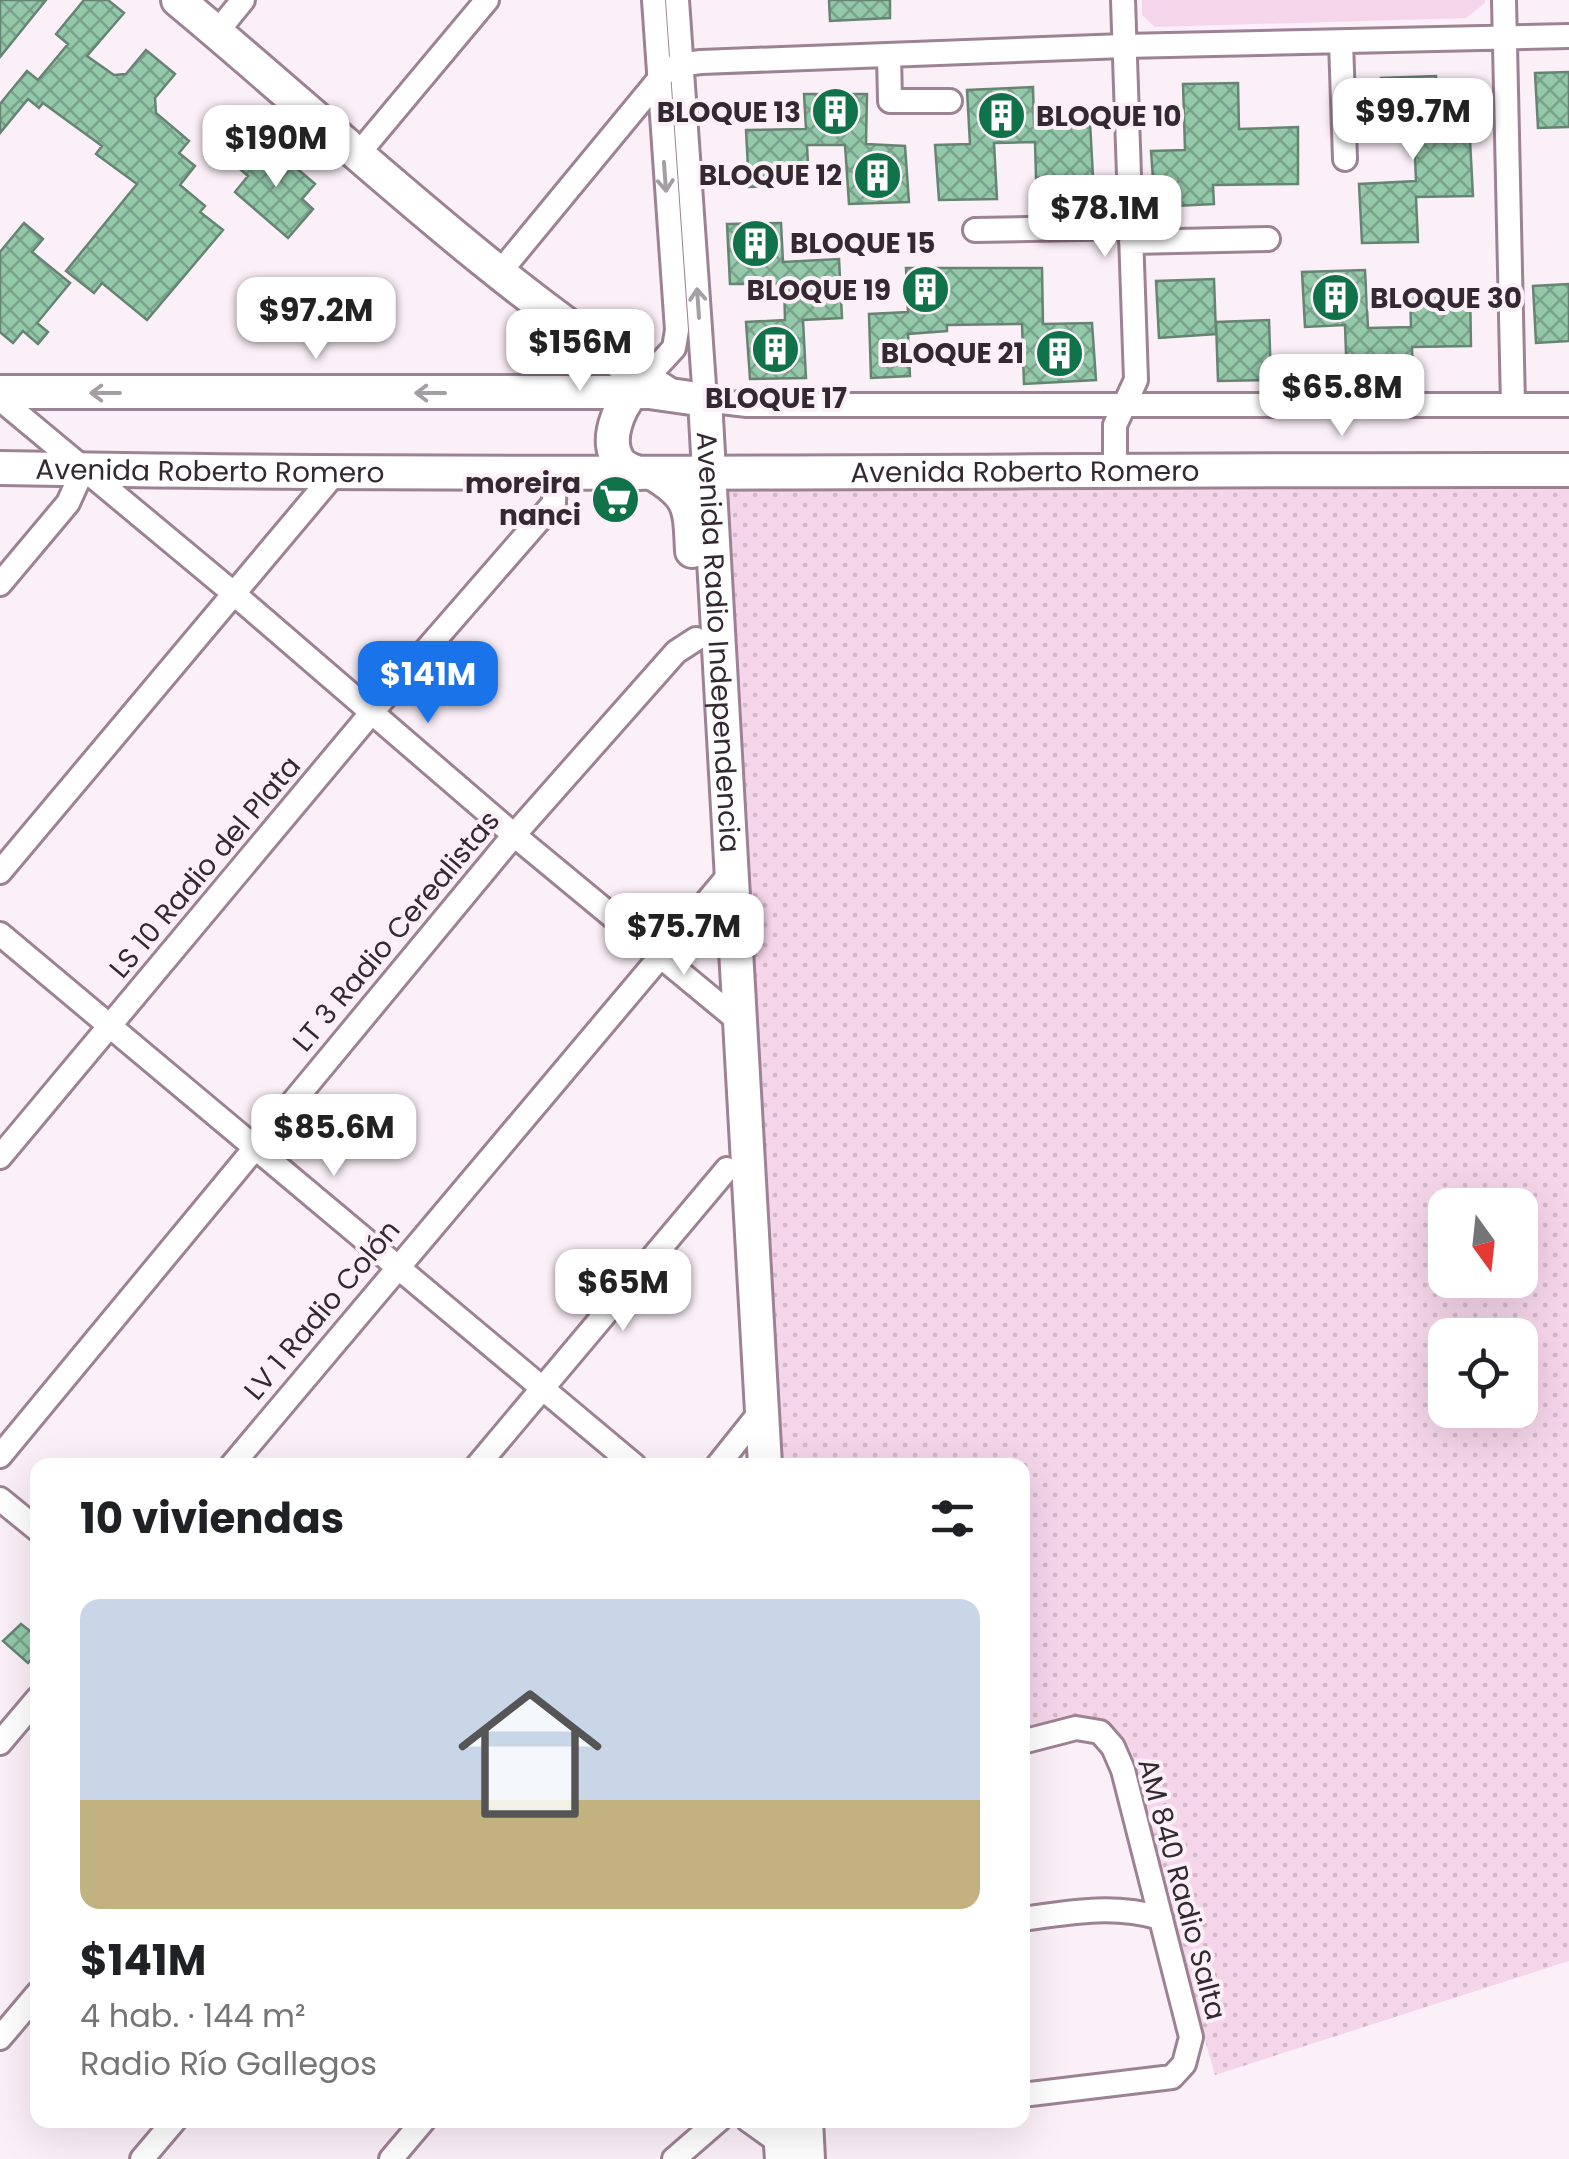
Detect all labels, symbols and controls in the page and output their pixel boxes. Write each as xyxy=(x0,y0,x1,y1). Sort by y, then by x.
pin: $99.7M xyxy=(1332,78,1494,163)
building icon: BLOQUE 13 xyxy=(810,86,862,138)
text: $99.7M xyxy=(1355,88,1471,133)
building icon: BLOQUE 10 xyxy=(975,90,1027,142)
place label: BLOQUE 13 xyxy=(657,93,801,132)
place label: BLOQUE 10 xyxy=(1036,97,1182,136)
pin: $190M xyxy=(206,105,346,190)
text: $190M xyxy=(224,115,328,160)
building icon: BLOQUE 12 xyxy=(851,149,903,201)
place label: BLOQUE 12 xyxy=(699,156,842,195)
one-way arrow xyxy=(656,161,675,193)
pin: $78.1M xyxy=(1024,175,1186,260)
text: $78.1M xyxy=(1050,185,1160,230)
building icon: BLOQUE 15 xyxy=(729,217,781,269)
place label: BLOQUE 15 xyxy=(790,224,935,263)
building icon: BLOQUE 19 xyxy=(900,264,952,316)
place label: BLOQUE 19 xyxy=(747,271,891,310)
building icon: BLOQUE 30 xyxy=(1309,272,1361,324)
pin: $97.2M xyxy=(235,277,397,362)
place label: BLOQUE 30 xyxy=(1370,279,1522,318)
text: $97.2M xyxy=(259,287,373,332)
one-way arrow xyxy=(688,287,707,319)
pin: $156M xyxy=(510,309,650,394)
text: $156M xyxy=(528,319,632,364)
building icon: BLOQUE 17 xyxy=(750,324,802,376)
building icon: BLOQUE 21 xyxy=(1033,327,1085,379)
place label: BLOQUE 21 xyxy=(881,334,1024,373)
pin: $65.8M xyxy=(1261,354,1423,439)
text: $65.8M xyxy=(1281,364,1403,409)
place label: BLOQUE 17 xyxy=(705,379,847,418)
one-way arrow xyxy=(89,384,122,402)
one-way arrow xyxy=(414,384,446,402)
street label: Avenida Radio Independencia xyxy=(687,430,750,854)
street label: Avenida Roberto Romero xyxy=(35,449,385,492)
street label: Avenida Roberto Romero xyxy=(850,451,1200,492)
place label: moreira nanci xyxy=(465,464,581,535)
supermarket icon: moreira nanci xyxy=(590,473,642,525)
pin: $141M xyxy=(358,641,498,726)
text: $141M xyxy=(380,651,476,696)
street label: LS 10 Radio del Plata xyxy=(100,748,310,986)
street label: LT 3 Radio Cerealistas xyxy=(283,802,509,1060)
pin: $75.7M xyxy=(603,893,765,978)
text: $75.7M xyxy=(627,903,741,948)
pin: $85.6M xyxy=(253,1094,415,1179)
text: $85.6M xyxy=(273,1104,395,1149)
north arrow xyxy=(1428,1188,1538,1298)
map controls xyxy=(1428,1188,1538,1428)
street label: LV 1 Radio Colón xyxy=(235,1212,409,1408)
pin: $65M xyxy=(564,1249,682,1334)
text: $65M xyxy=(577,1259,669,1304)
button: locate xyxy=(1428,1318,1538,1428)
text: 10 viviendas xyxy=(80,1489,344,1548)
icon: filters xyxy=(925,1491,980,1546)
icon: home xyxy=(440,1664,620,1844)
street label: AM 840 Radio Salta xyxy=(1128,1754,1236,2024)
text: $141M xyxy=(80,1931,206,1990)
text: 4 hab. · 144 m² xyxy=(80,1993,306,2038)
text: Radio Río Gallegos xyxy=(80,2041,377,2086)

